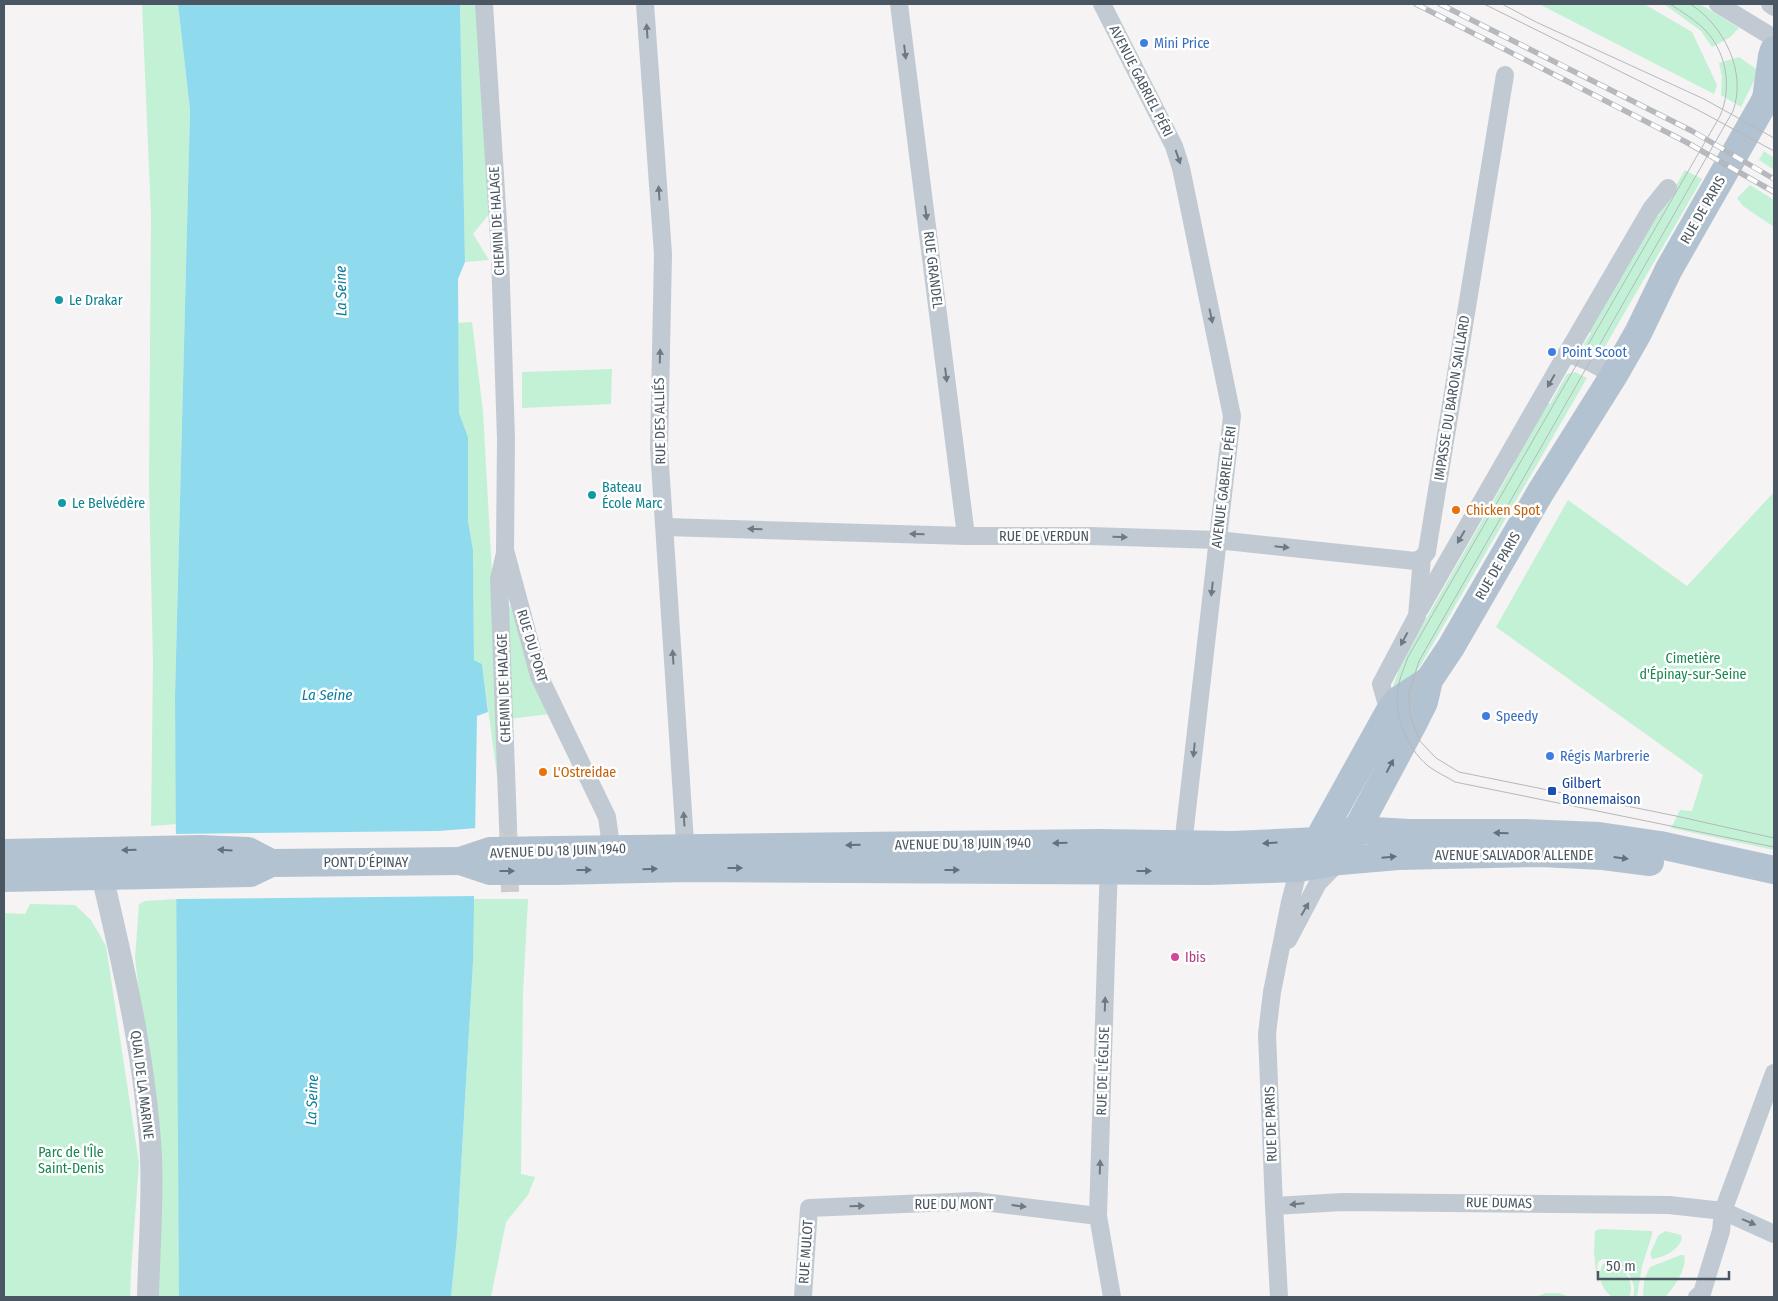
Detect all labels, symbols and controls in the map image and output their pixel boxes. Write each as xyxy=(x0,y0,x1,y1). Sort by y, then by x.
street label: AVENUE GABRIEL PÉRI xyxy=(1105,22,1177,140)
one-way arrow xyxy=(643,23,651,39)
place label: Mini Price xyxy=(1154,35,1210,52)
marker: Mini Price xyxy=(1138,37,1150,49)
one-way arrow xyxy=(902,44,910,60)
one-way arrow xyxy=(1174,150,1182,165)
street label: CHEMIN DE HALAGE xyxy=(486,165,508,276)
street label: RUE DE PARIS xyxy=(1677,173,1729,247)
one-way arrow xyxy=(654,185,662,201)
one-way arrow xyxy=(922,206,930,222)
street label: RUE GRANDEL xyxy=(920,230,946,310)
water label: La Seine xyxy=(332,266,350,316)
place label: Le Drakar xyxy=(69,292,123,309)
marker: Le Drakar xyxy=(53,294,65,306)
one-way arrow xyxy=(1207,308,1215,324)
street label: IMPASSE DU BARON SAILLARD xyxy=(1431,314,1473,482)
place label: Point Scoot xyxy=(1562,344,1627,361)
marker: Point Scoot xyxy=(1546,346,1558,358)
one-way arrow xyxy=(656,347,664,363)
one-way arrow xyxy=(942,367,950,383)
one-way arrow xyxy=(1547,375,1556,388)
street label: RUE DES ALLIÉS xyxy=(650,377,669,465)
street label: AVENUE GABRIEL PÉRI xyxy=(1207,425,1240,549)
place label: Bateau École Marc xyxy=(602,479,663,512)
marker: Bateau École Marc xyxy=(586,489,598,501)
place label: Le Belvédère xyxy=(72,495,145,512)
marker: Le Belvédère xyxy=(56,497,68,509)
place label: Chicken Spot xyxy=(1466,502,1541,519)
marker: Chicken Spot xyxy=(1450,504,1462,516)
one-way arrow xyxy=(747,525,763,533)
street label: RUE DE VERDUN xyxy=(999,528,1089,545)
street label: RUE DE PARIS xyxy=(1472,529,1524,603)
one-way arrow xyxy=(909,530,925,538)
one-way arrow xyxy=(1457,530,1466,543)
one-way arrow xyxy=(1112,533,1128,541)
one-way arrow xyxy=(1274,543,1290,551)
one-way arrow xyxy=(1208,581,1216,597)
street label: RUE DU PORT xyxy=(513,608,551,685)
one-way arrow xyxy=(1400,632,1408,646)
street label: CHEMIN DE HALAGE xyxy=(494,633,514,743)
one-way arrow xyxy=(669,649,677,665)
park label: Cimetière d'Épinay-sur-Seine xyxy=(1639,650,1747,683)
water label: La Seine xyxy=(302,686,352,704)
place label: Speedy xyxy=(1496,708,1539,725)
marker: Speedy xyxy=(1480,710,1492,722)
one-way arrow xyxy=(1190,742,1198,758)
place label: Régis Marbrerie xyxy=(1560,748,1650,765)
marker: Régis Marbrerie xyxy=(1544,750,1556,762)
one-way arrow xyxy=(1386,759,1395,772)
place label: L'Ostreidae xyxy=(553,764,616,781)
marker: L'Ostreidae xyxy=(537,766,549,778)
place label: Gilbert Bonnemaison xyxy=(1562,775,1641,808)
marker: Gilbert Bonnemaison xyxy=(1546,785,1558,797)
one-way arrow xyxy=(680,811,688,827)
one-way arrow xyxy=(1493,829,1509,837)
street label: AVENUE DU 18 JUIN 1940 xyxy=(895,834,1031,854)
one-way arrow xyxy=(1052,839,1068,847)
one-way arrow xyxy=(1262,839,1278,847)
street label: AVENUE DU 18 JUIN 1940 xyxy=(489,840,627,862)
one-way arrow xyxy=(845,842,861,850)
one-way arrow xyxy=(121,846,137,854)
one-way arrow xyxy=(217,846,233,854)
street label: AVENUE SALVADOR ALLENDE xyxy=(1435,847,1594,864)
street label: PONT D'ÉPINAY xyxy=(323,853,409,871)
one-way arrow xyxy=(1381,853,1397,861)
one-way arrow xyxy=(1613,854,1629,862)
one-way arrow xyxy=(728,864,744,872)
one-way arrow xyxy=(642,865,658,873)
one-way arrow xyxy=(576,866,592,874)
one-way arrow xyxy=(944,866,960,874)
one-way arrow xyxy=(499,867,515,875)
one-way arrow xyxy=(1137,867,1153,875)
one-way arrow xyxy=(1301,902,1310,915)
place label: Ibis xyxy=(1185,949,1206,966)
marker: Ibis xyxy=(1169,951,1181,963)
one-way arrow xyxy=(1101,996,1109,1012)
street label: RUE DE L'ÉGLISE xyxy=(1092,1026,1113,1116)
street label: QUAI DE LA MARINE xyxy=(127,1030,157,1141)
water label: La Seine xyxy=(302,1074,322,1126)
street label: RUE DE PARIS xyxy=(1261,1086,1281,1162)
park label: Parc de l'Île Saint-Denis xyxy=(38,1143,104,1177)
one-way arrow xyxy=(1096,1159,1104,1175)
street label: RUE DUMAS xyxy=(1466,1194,1532,1212)
street label: RUE DU MONT xyxy=(915,1196,994,1213)
one-way arrow xyxy=(1289,1200,1305,1208)
one-way arrow xyxy=(850,1201,866,1209)
one-way arrow xyxy=(1012,1202,1028,1210)
one-way arrow xyxy=(1742,1218,1756,1226)
street label: RUE MULOT xyxy=(795,1219,817,1285)
scale bar xyxy=(1598,1248,1729,1280)
text: 50 m xyxy=(1606,1257,1636,1275)

